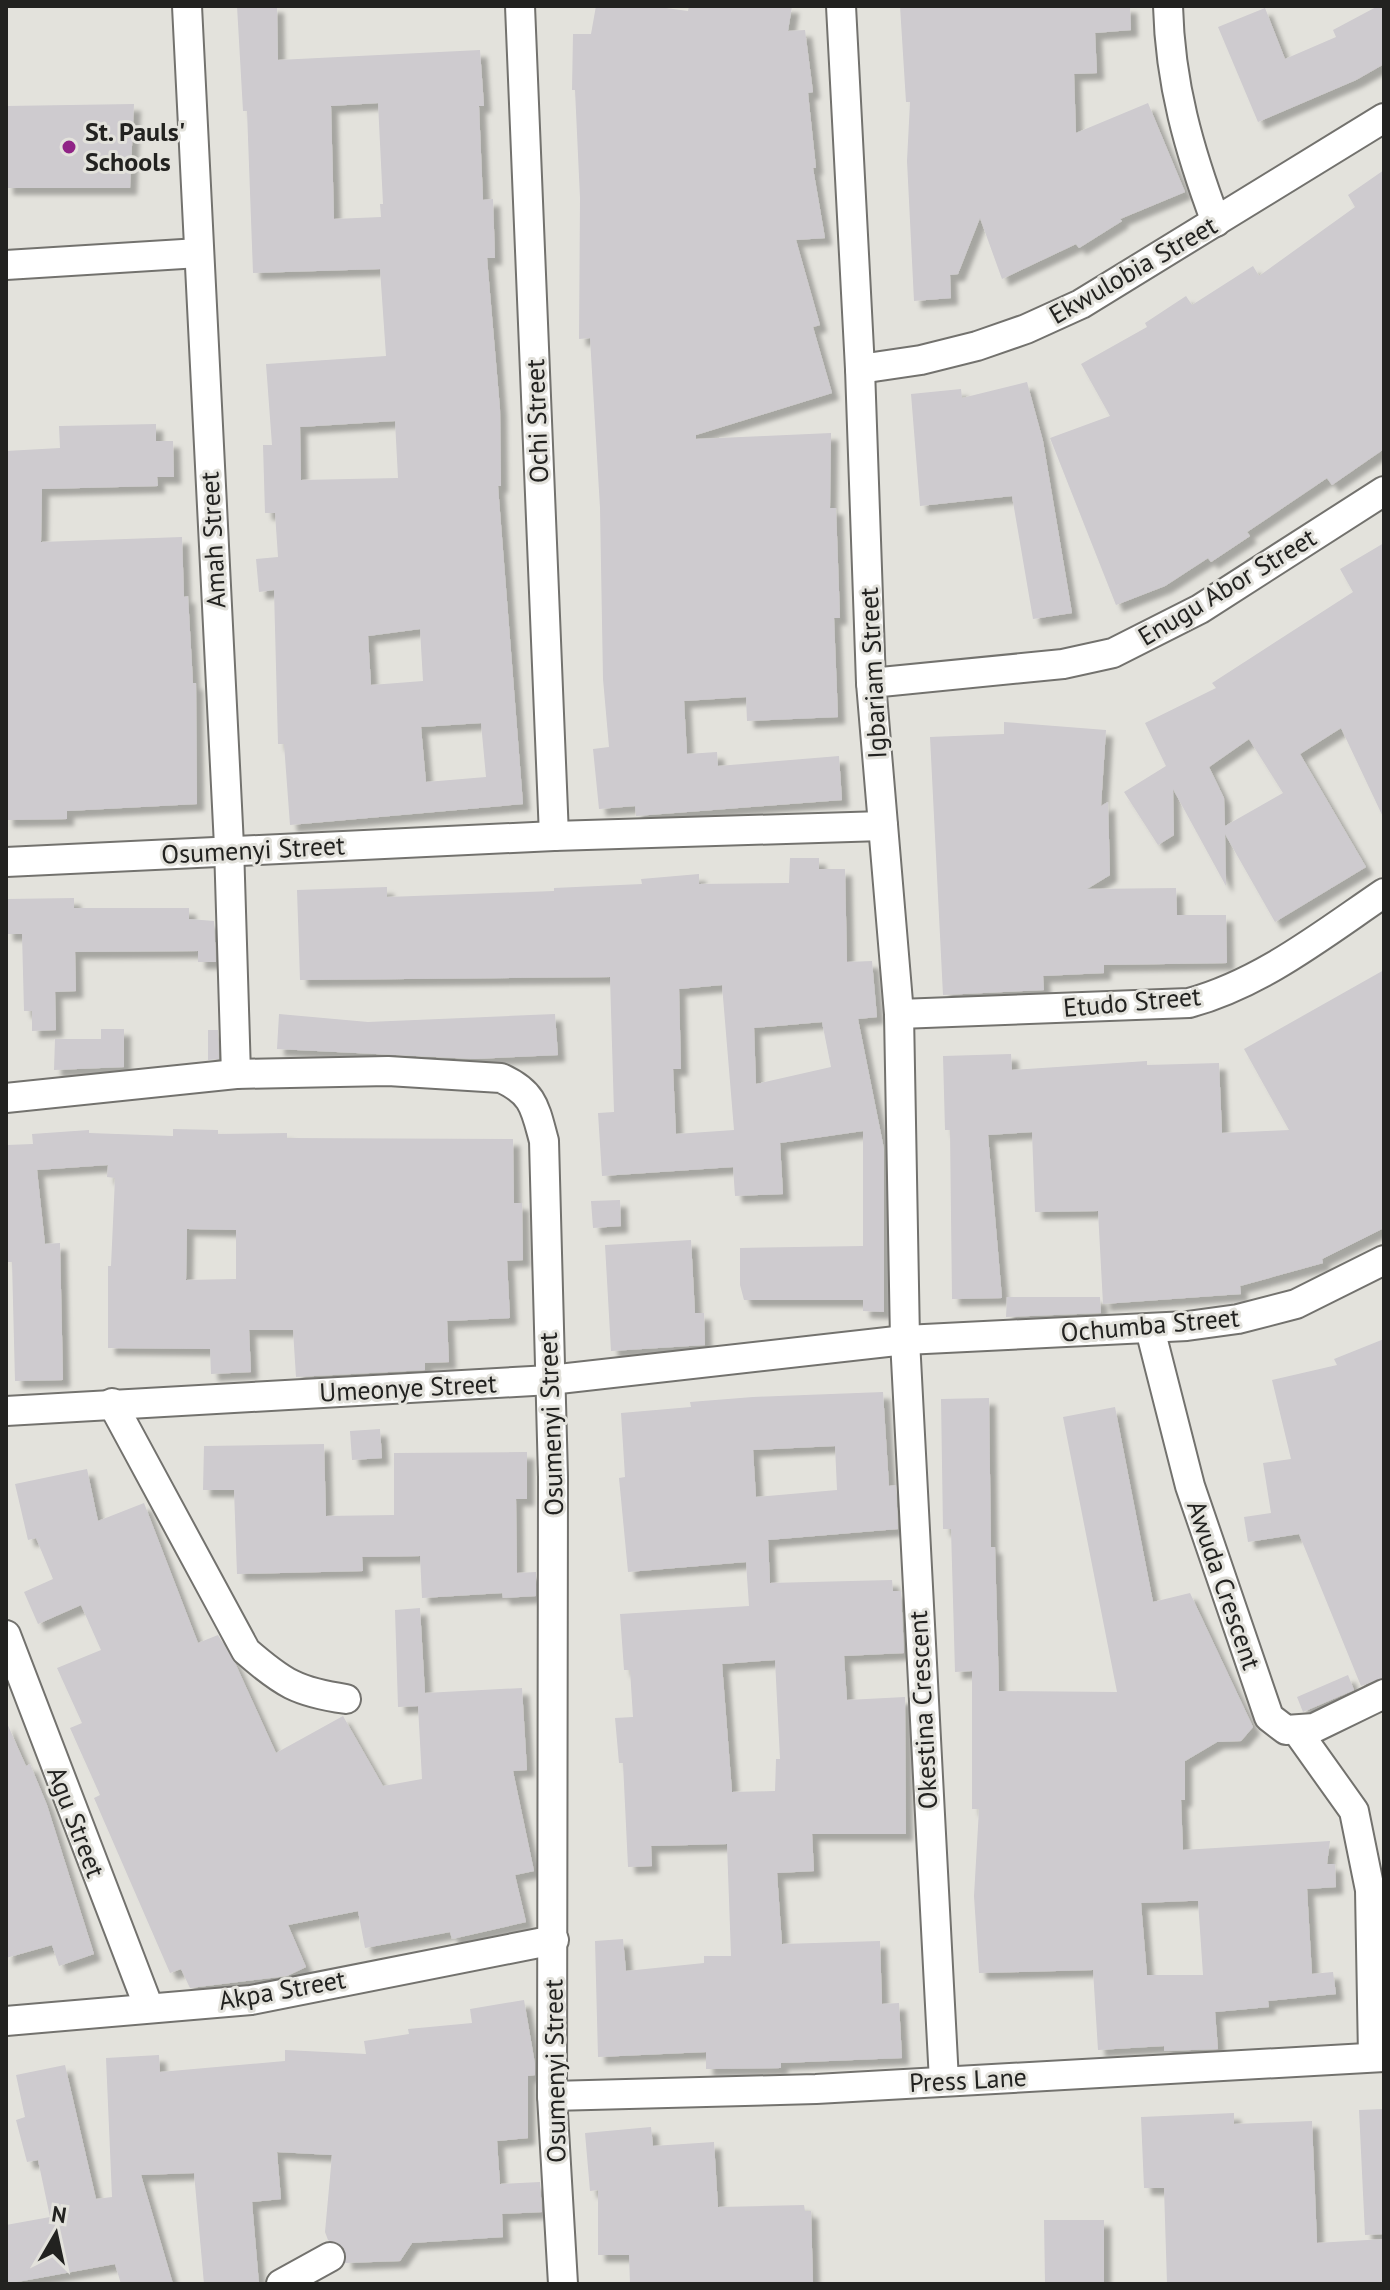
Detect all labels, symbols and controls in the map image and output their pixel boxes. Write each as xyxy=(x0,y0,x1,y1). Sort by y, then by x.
place label: St. Pauls' Schools xyxy=(85,115,185,178)
marker: St. Pauls' Schools xyxy=(60,138,78,156)
street label: Ekwulobia Street xyxy=(1043,208,1223,331)
street label: Ochi Street xyxy=(518,358,555,484)
street label: Amah Street xyxy=(192,471,233,609)
street label: Enugu Abor Street xyxy=(1132,520,1322,653)
street label: Igbariam Street xyxy=(852,586,893,760)
street label: Osumenyi Street xyxy=(160,828,346,871)
street label: Etudo Street xyxy=(1062,979,1202,1024)
street label: Ochumba Street xyxy=(1059,1300,1241,1349)
street label: Osumenyi Street xyxy=(531,1331,570,1516)
street label: Umeonye Street xyxy=(318,1366,498,1409)
street label: Awuda Crescent xyxy=(1180,1496,1269,1674)
street label: Okestina Crescent xyxy=(901,1610,944,1810)
street label: Agu Street xyxy=(40,1762,113,1882)
street label: Akpa Street xyxy=(216,1962,348,2017)
street label: Osumenyi Street xyxy=(536,1979,573,2163)
street label: Press Lane xyxy=(908,2060,1028,2099)
north arrow xyxy=(16,2194,96,2274)
text: N xyxy=(50,2199,68,2229)

